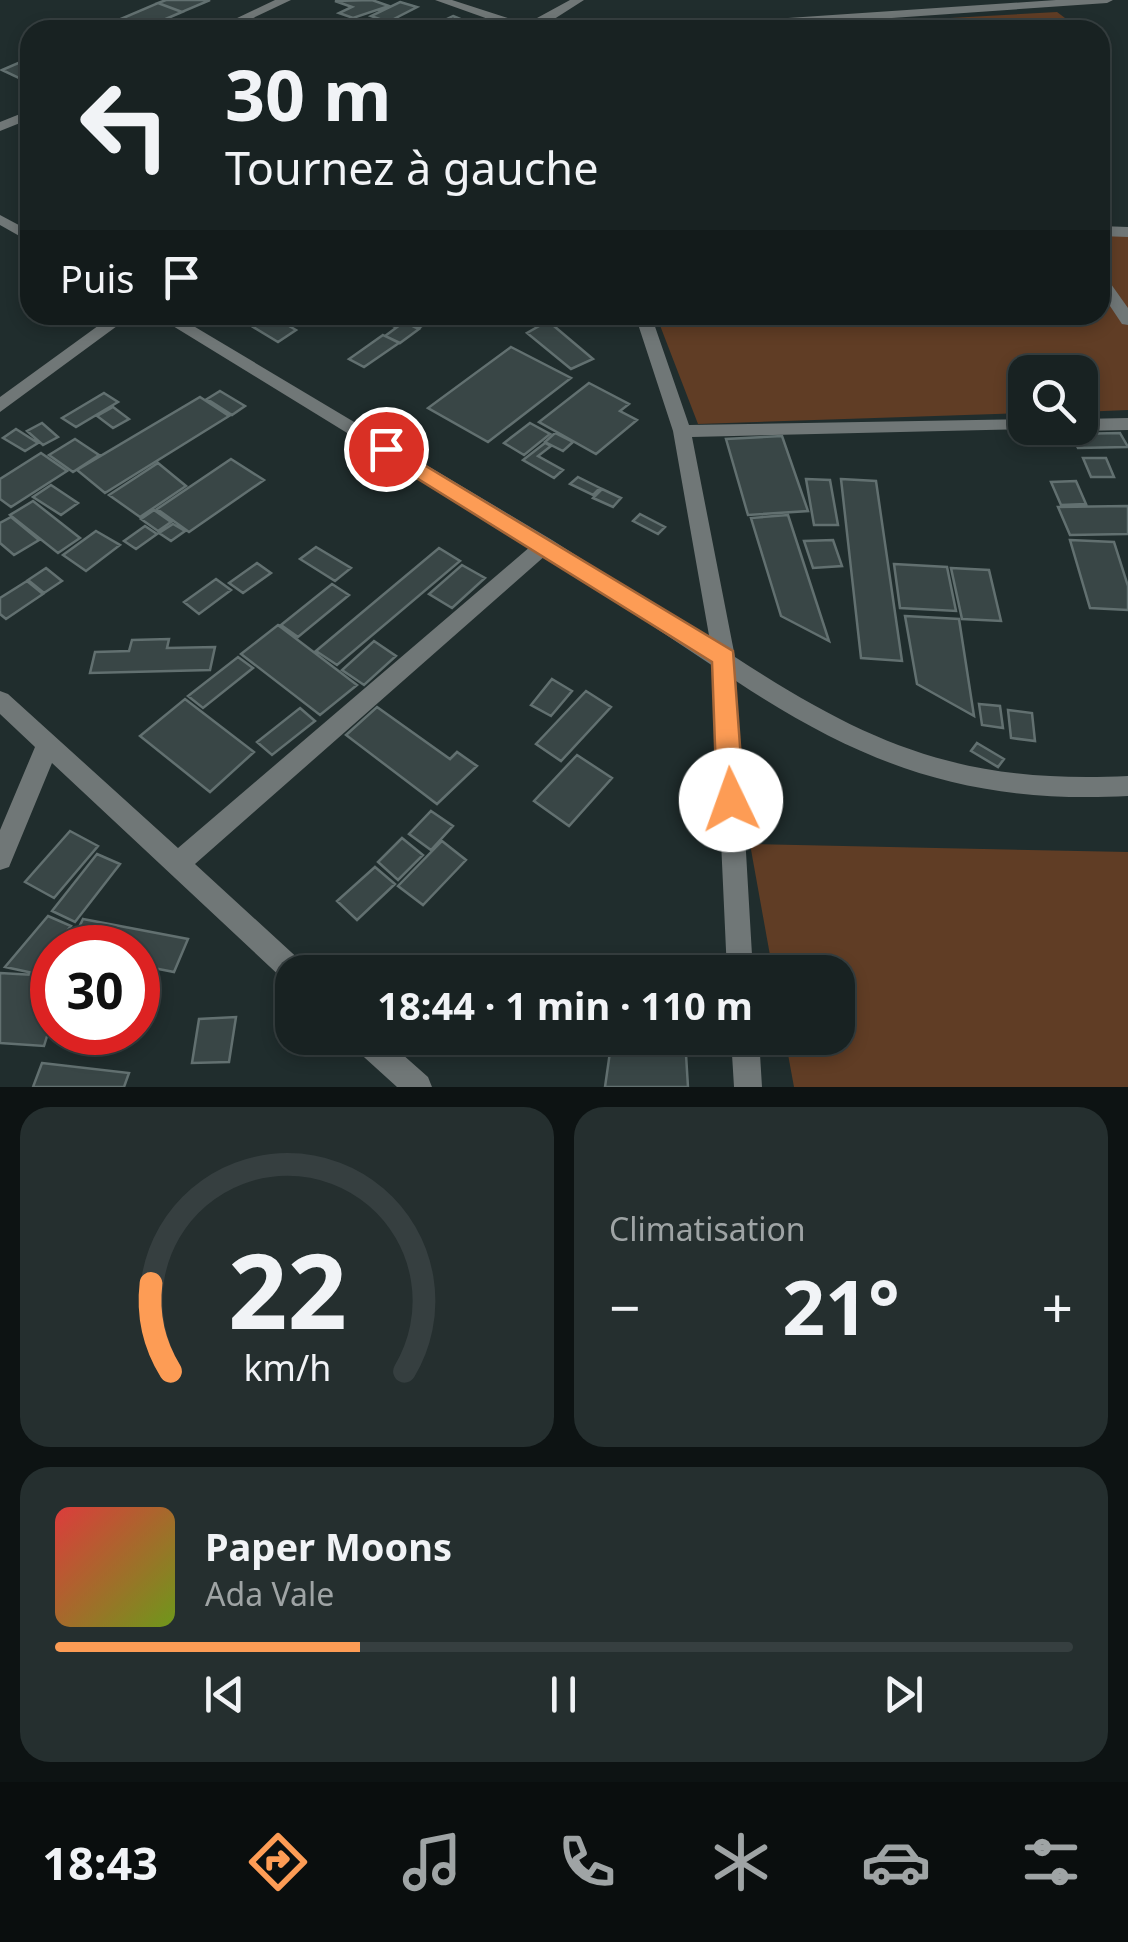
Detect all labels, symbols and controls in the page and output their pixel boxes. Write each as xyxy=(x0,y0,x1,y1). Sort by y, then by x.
text: 30 m xyxy=(225,46,392,142)
icon: left xyxy=(60,60,190,190)
text: Tournez à gauche xyxy=(225,137,599,198)
icon: arrive xyxy=(154,250,209,305)
text: Puis xyxy=(60,252,134,304)
map controls xyxy=(1008,355,1098,445)
button: search xyxy=(1008,355,1098,445)
pin xyxy=(344,407,429,492)
icon: arrive xyxy=(359,422,414,477)
position arrow xyxy=(679,748,783,852)
speed limit sign: 30 xyxy=(30,925,160,1055)
text: 18:44 · 1 min · 110 m xyxy=(377,979,753,1031)
text: Climatisation xyxy=(609,1207,806,1250)
text: 22 xyxy=(228,1218,346,1359)
text: 21° xyxy=(782,1255,900,1357)
text: − xyxy=(609,1269,640,1344)
text: + xyxy=(1042,1269,1073,1344)
text: km/h xyxy=(243,1343,331,1391)
text: Paper Moons xyxy=(205,1520,452,1572)
text: Ada Vale xyxy=(205,1572,334,1615)
icon: previous xyxy=(197,1667,252,1722)
icon: pause xyxy=(536,1667,591,1722)
icon: next xyxy=(876,1667,931,1722)
icon: directions xyxy=(243,1827,313,1897)
icon: music xyxy=(397,1827,467,1897)
icon: phone xyxy=(552,1827,622,1897)
icon: climate xyxy=(706,1827,776,1897)
icon: car xyxy=(861,1827,931,1897)
icon: filters xyxy=(1016,1827,1086,1897)
text: 18:43 xyxy=(42,1832,158,1893)

